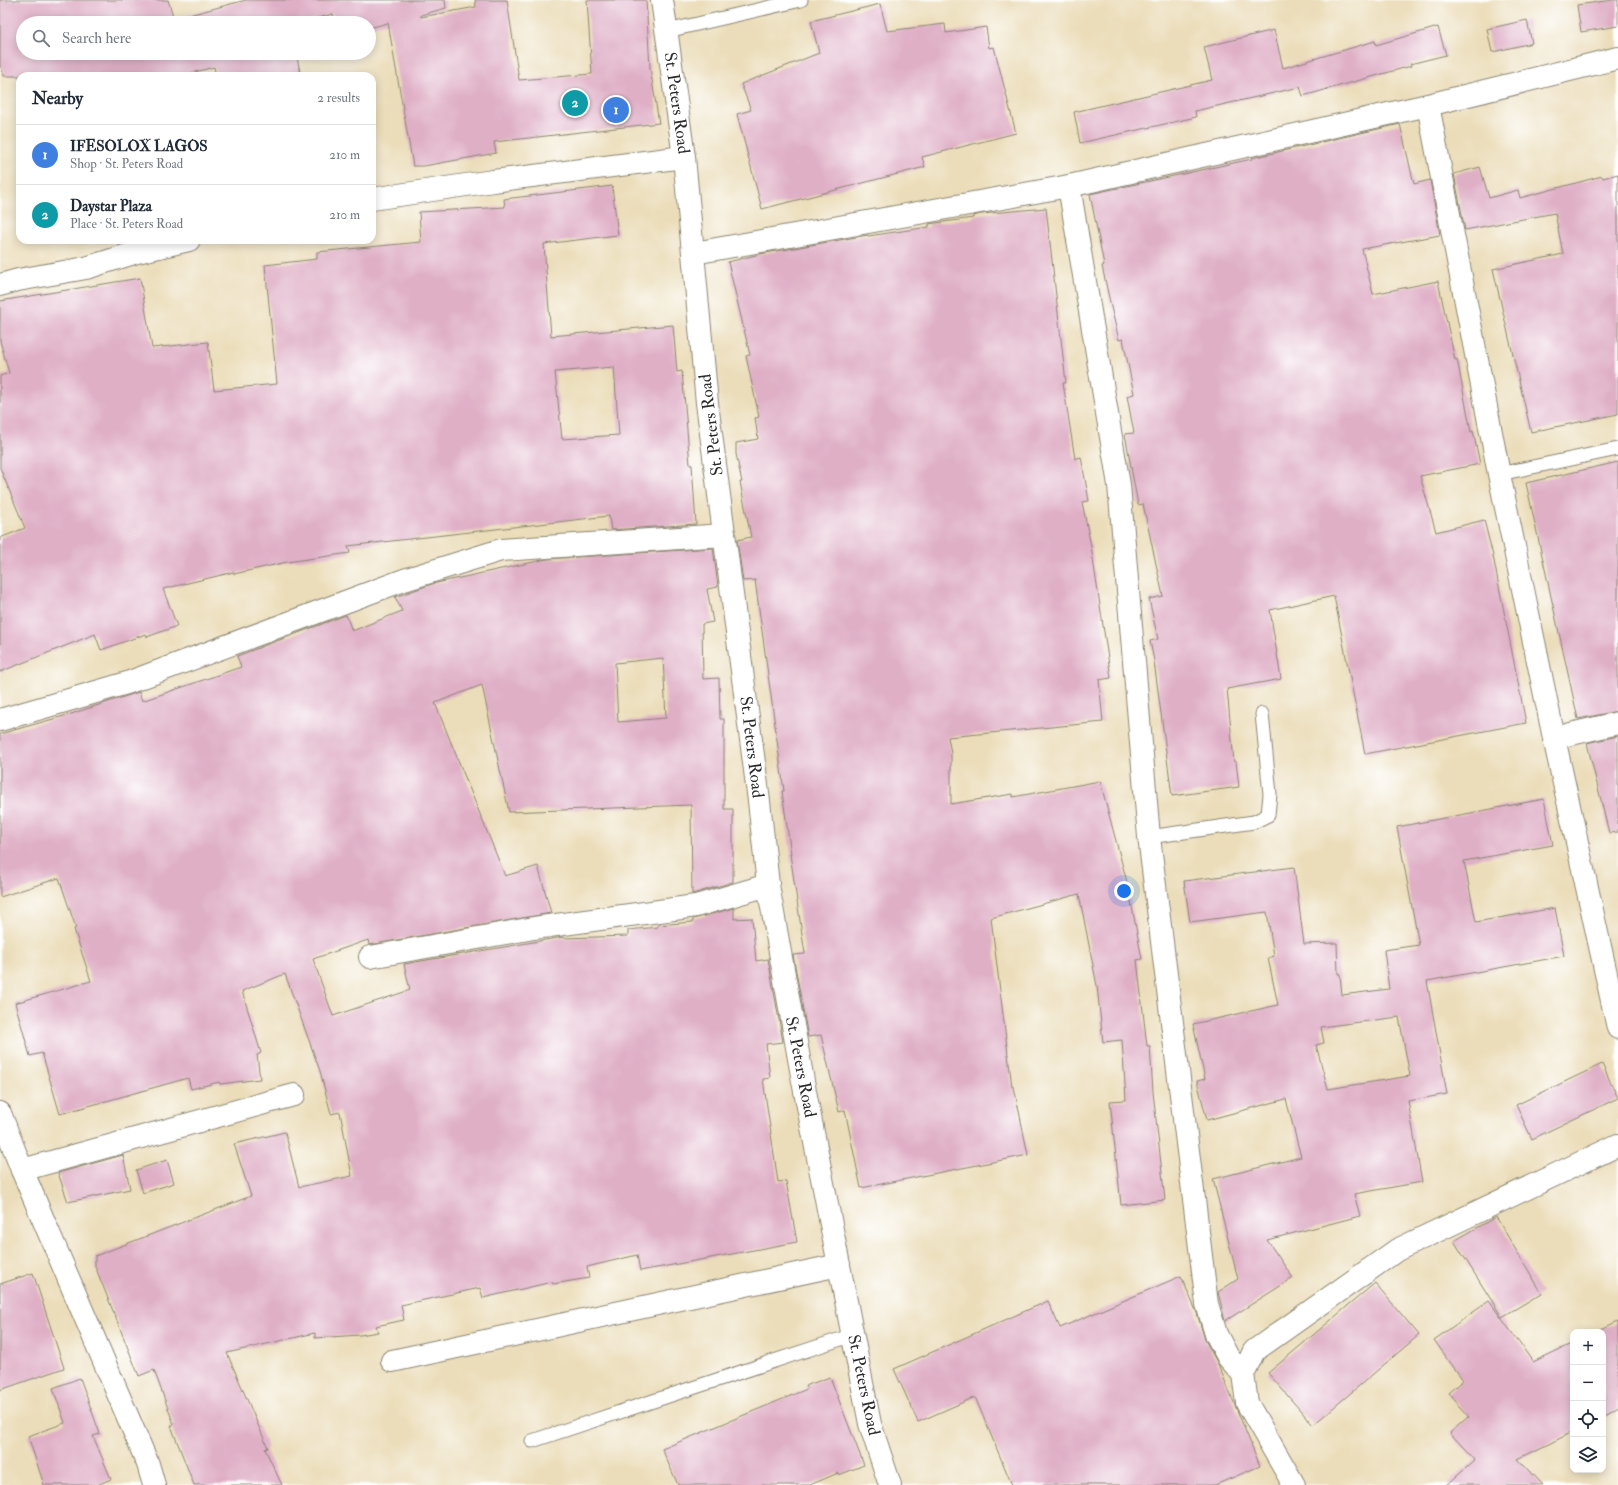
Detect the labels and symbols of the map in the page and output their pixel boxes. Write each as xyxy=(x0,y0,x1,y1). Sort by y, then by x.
street label: St. Peters Road xyxy=(659,51,695,156)
pin: 2 xyxy=(562,88,588,118)
pin: 1 xyxy=(603,95,629,125)
street label: St. Peters Road xyxy=(694,372,728,477)
street label: St. Peters Road xyxy=(735,695,769,800)
your location xyxy=(1114,881,1134,901)
street label: St. Peters Road xyxy=(781,1015,821,1120)
street label: St. Peters Road xyxy=(843,1333,885,1438)

